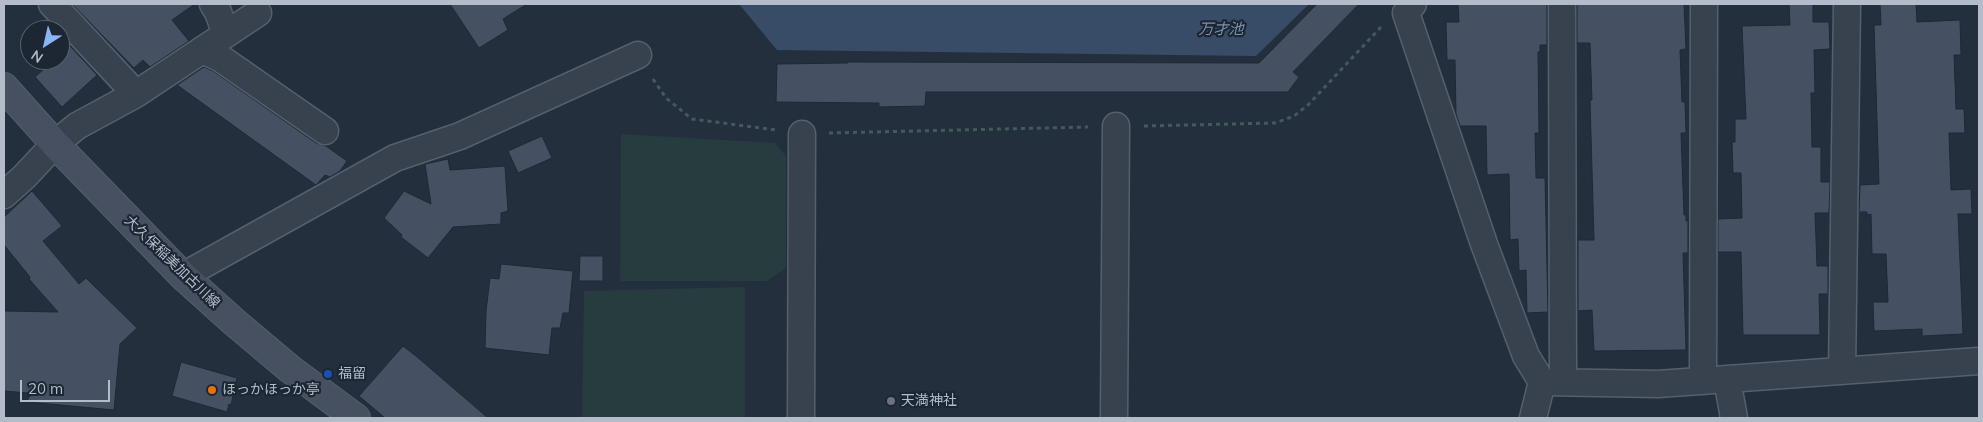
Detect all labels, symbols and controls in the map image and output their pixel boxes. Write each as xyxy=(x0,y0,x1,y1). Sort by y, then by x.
north arrow xyxy=(20,20,70,70)
water label: 万才池 xyxy=(1199,20,1243,38)
text: N xyxy=(27,46,46,67)
street label: 大久保稲美加古川線 xyxy=(121,212,223,312)
place label: 福留 xyxy=(338,366,366,382)
marker: 福留 xyxy=(322,368,334,380)
scale bar xyxy=(22,370,112,402)
text: 20 m xyxy=(28,379,63,398)
place label: ほっかほっか亭 xyxy=(222,382,320,398)
marker: ほっかほっか亭 xyxy=(206,384,218,396)
place label: 天満神社 xyxy=(901,393,957,409)
marker: 天満神社 xyxy=(885,395,897,407)

